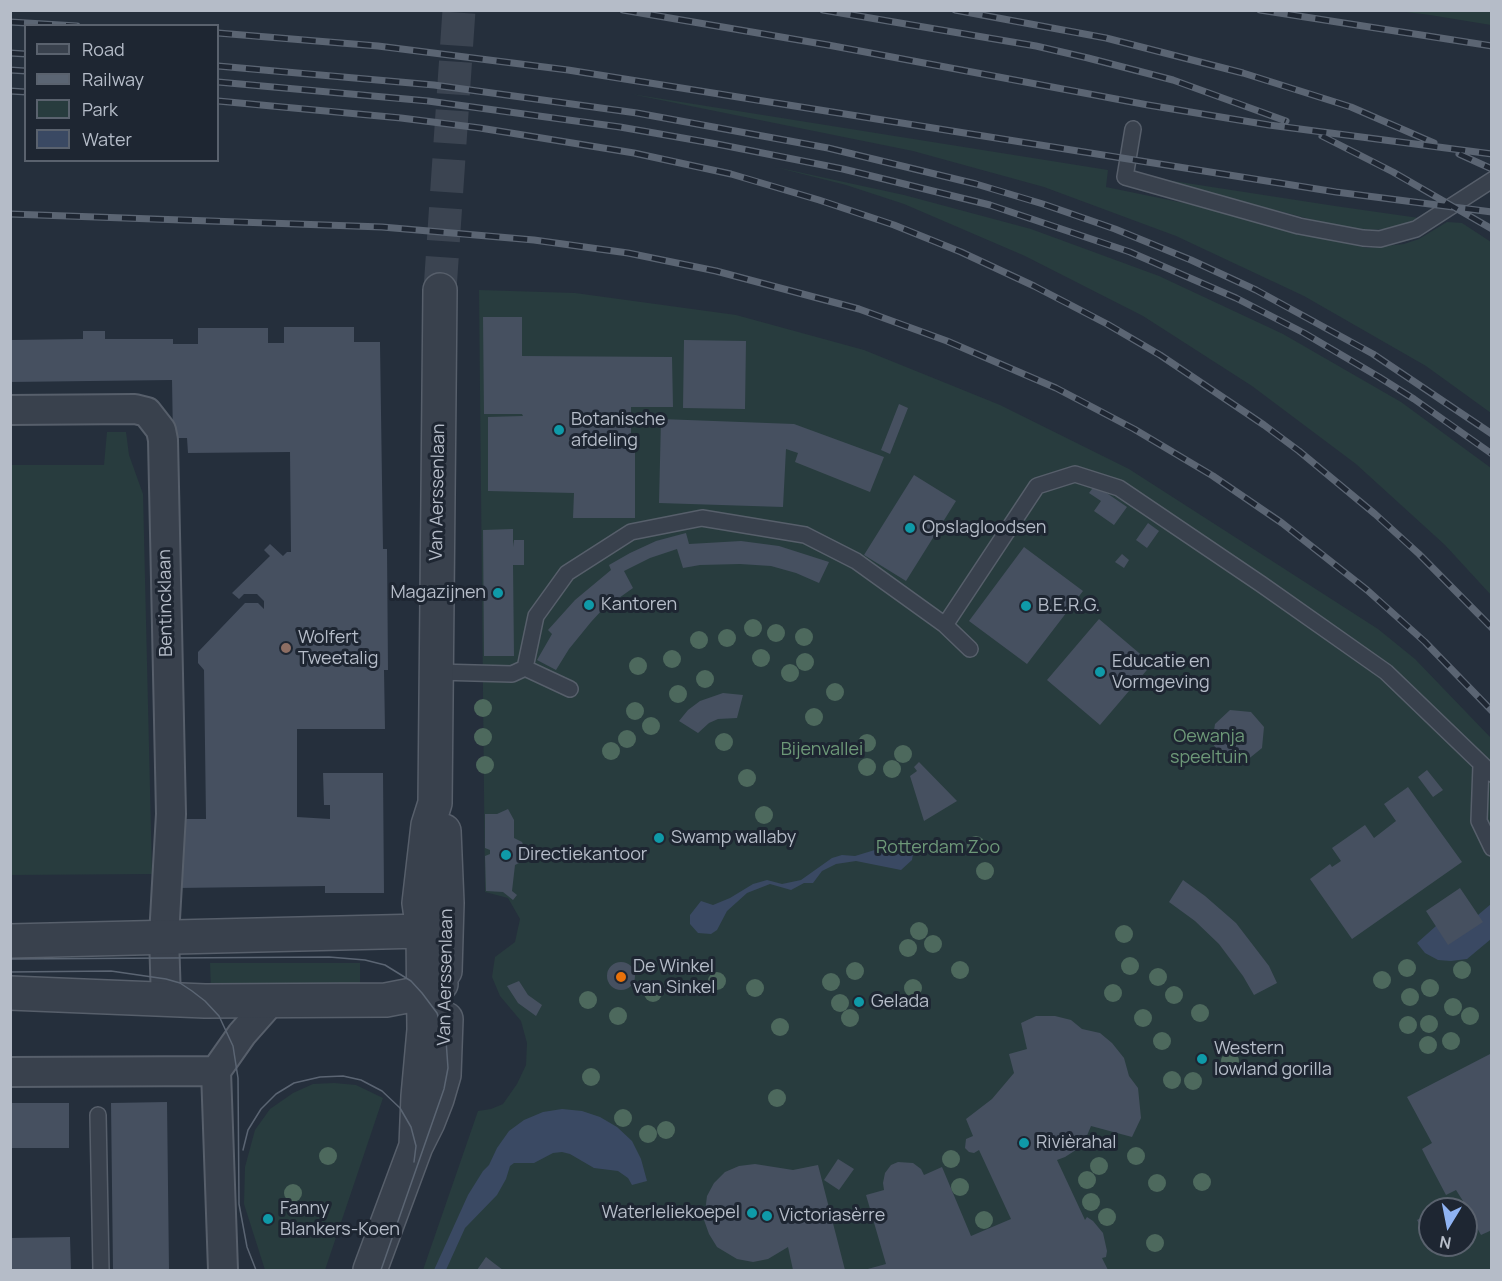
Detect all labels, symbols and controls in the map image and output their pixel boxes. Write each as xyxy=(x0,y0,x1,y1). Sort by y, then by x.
legend xyxy=(24,24,219,162)
text: Road xyxy=(82,37,125,61)
text: Railway xyxy=(82,67,144,91)
text: Park xyxy=(82,97,118,121)
text: Water xyxy=(82,127,132,151)
place label: Botanische afdeling xyxy=(571,409,665,452)
street label: Van Aerssenlaan xyxy=(426,423,450,561)
marker: Botanische afdeling xyxy=(552,423,566,437)
place label: Opslagloodsen xyxy=(922,517,1046,539)
marker: Opslagloodsen xyxy=(903,521,917,535)
street label: Bentincklaan xyxy=(154,549,178,657)
place label: Magazijnen xyxy=(390,582,486,604)
marker: Magazijnen xyxy=(491,586,505,600)
place label: Kantoren xyxy=(601,594,677,616)
place label: B.E.R.G. xyxy=(1038,595,1100,617)
marker: Kantoren xyxy=(582,598,596,612)
marker: B.E.R.G. xyxy=(1019,599,1033,613)
place label: Wolfert Tweetalig xyxy=(298,627,378,670)
marker: Wolfert Tweetalig xyxy=(279,641,293,655)
place label: Educatie en Vormgeving xyxy=(1112,651,1210,694)
marker: Educatie en Vormgeving xyxy=(1093,665,1107,679)
park label: Oewanja speeltuin xyxy=(1170,726,1248,768)
park label: Bijenvallei xyxy=(781,739,863,761)
place label: Swamp wallaby xyxy=(671,827,796,849)
marker: Swamp wallaby xyxy=(652,831,666,845)
park label: Rotterdam Zoo xyxy=(876,837,1000,859)
place label: Directiekantoor xyxy=(518,844,647,866)
marker: Directiekantoor xyxy=(499,848,513,862)
street label: Van Aerssenlaan xyxy=(434,908,458,1046)
place label: De Winkel van Sinkel xyxy=(633,956,715,998)
marker: De Winkel van Sinkel xyxy=(614,970,628,984)
place label: Gelada xyxy=(871,991,929,1013)
marker: Gelada xyxy=(852,995,866,1009)
place label: Western lowland gorilla xyxy=(1214,1038,1332,1080)
marker: Western lowland gorilla xyxy=(1195,1052,1209,1066)
place label: Rivièrahal xyxy=(1036,1132,1116,1154)
marker: Rivièrahal xyxy=(1017,1136,1031,1150)
north arrow xyxy=(1418,1197,1478,1257)
place label: Fanny Blankers-Koen xyxy=(280,1198,400,1240)
place label: Waterleliekoepel xyxy=(601,1202,740,1224)
place label: Victoriasèrre xyxy=(779,1205,885,1227)
marker: Waterleliekoepel xyxy=(745,1206,759,1220)
marker: Victoriasèrre xyxy=(760,1209,774,1223)
marker: Fanny Blankers-Koen xyxy=(261,1212,275,1226)
text: N xyxy=(1438,1231,1453,1255)

